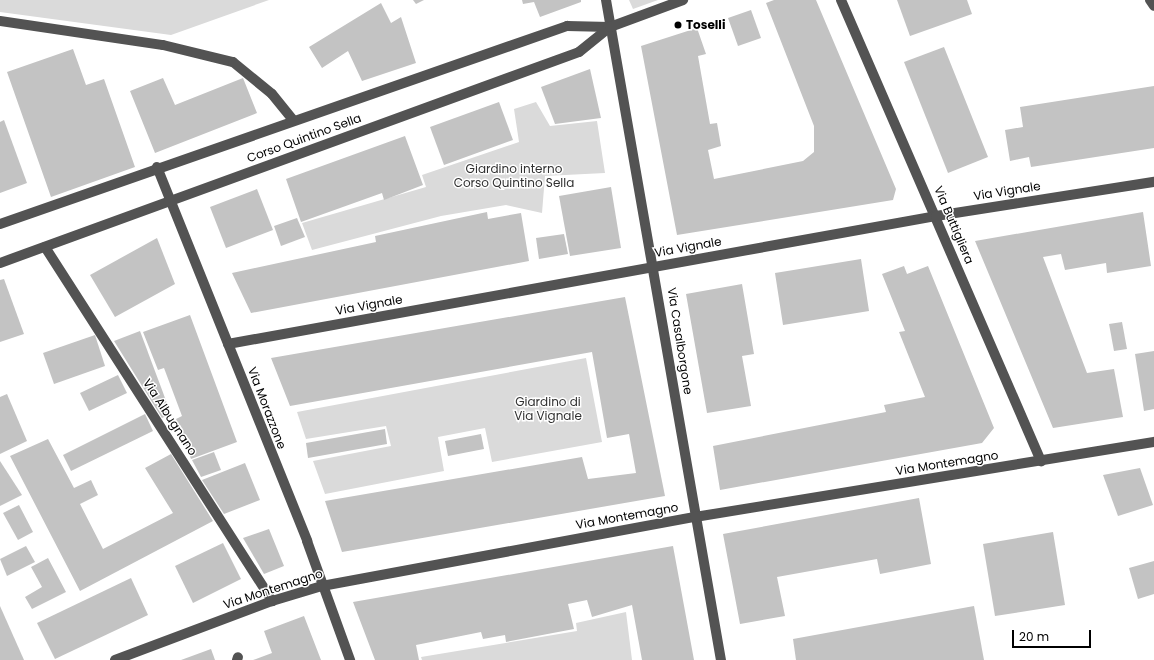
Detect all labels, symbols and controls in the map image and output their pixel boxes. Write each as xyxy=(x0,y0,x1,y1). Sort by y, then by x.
place label: Toselli xyxy=(686,18,725,32)
marker: Toselli xyxy=(673,20,683,30)
street label: Corso Quintino Sella xyxy=(245,111,363,165)
park label: Giardino interno Corso Quintino Sella xyxy=(454,162,574,190)
street label: Via Vignale xyxy=(972,179,1042,203)
street label: Via Buttigliera xyxy=(931,184,977,266)
street label: Via Vignale xyxy=(653,234,723,260)
street label: Via Casalborgone xyxy=(664,286,696,396)
street label: Via Vignale xyxy=(334,292,404,318)
street label: Via Morazzone xyxy=(245,365,289,451)
street label: Via Albugnano xyxy=(140,376,200,458)
park label: Giardino di Via Vignale xyxy=(514,395,582,423)
street label: Via Montemagno xyxy=(895,448,999,478)
street label: Via Montemagno xyxy=(575,500,679,532)
street label: Via Montemagno xyxy=(221,566,325,612)
scale bar xyxy=(1014,622,1093,648)
text: 20 m xyxy=(1019,628,1049,645)

